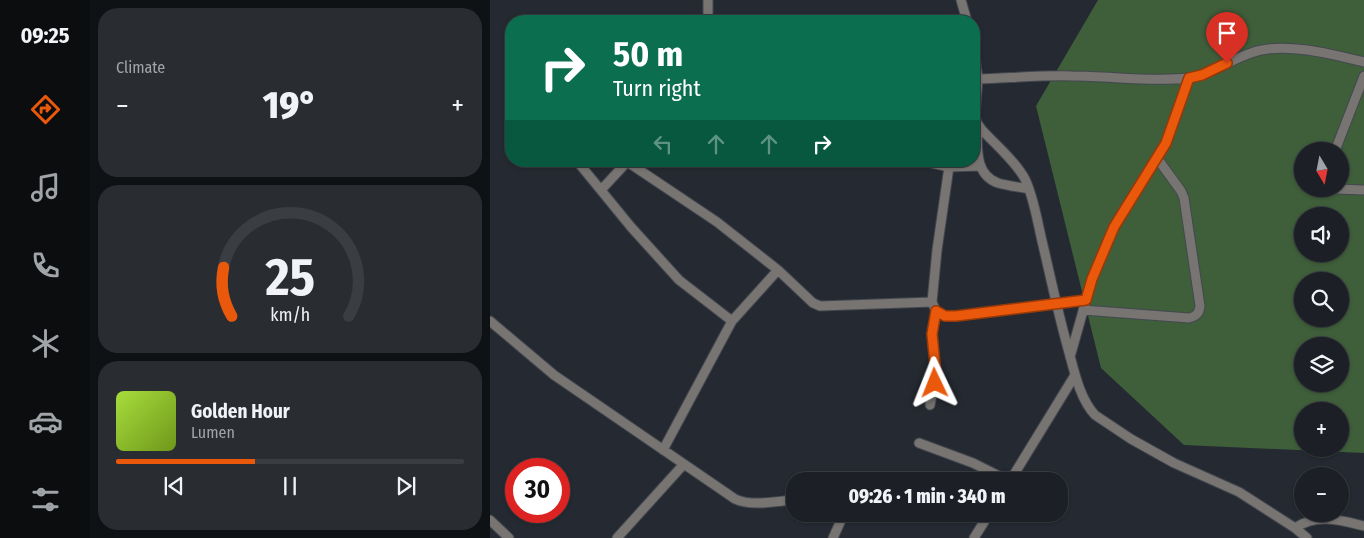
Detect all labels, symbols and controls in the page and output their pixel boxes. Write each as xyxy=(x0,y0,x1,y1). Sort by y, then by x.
pin xyxy=(1206,12,1248,63)
icon: arrive xyxy=(1213,19,1241,47)
text: 09:25 xyxy=(20,22,70,49)
text: 50 m xyxy=(613,33,683,75)
icon: right xyxy=(530,35,595,100)
text: Climate xyxy=(116,58,165,77)
text: Turn right xyxy=(613,75,701,102)
text: 19° xyxy=(263,82,317,128)
text: − xyxy=(116,89,129,122)
text: + xyxy=(451,89,464,122)
icon: directions xyxy=(28,92,63,127)
icon: left xyxy=(649,130,677,158)
icon: ahead xyxy=(702,130,730,158)
icon: ahead xyxy=(755,130,783,158)
icon: right xyxy=(808,130,836,158)
north arrow xyxy=(1294,142,1349,198)
map controls xyxy=(1294,142,1349,522)
icon: music xyxy=(28,170,63,205)
button: sound xyxy=(1294,207,1349,262)
text: 25 xyxy=(264,246,315,309)
icon: phone xyxy=(28,248,63,283)
button: search xyxy=(1294,272,1349,327)
text: km/h xyxy=(270,304,310,326)
icon: climate xyxy=(28,326,63,361)
button: layers xyxy=(1294,337,1349,392)
position arrow xyxy=(908,356,960,408)
text: Golden Hour xyxy=(191,400,290,423)
button: + xyxy=(1294,402,1349,457)
icon: car xyxy=(28,404,63,439)
text: Lumen xyxy=(191,423,235,442)
speed limit sign: 30 xyxy=(505,458,570,523)
button: − xyxy=(1294,467,1349,522)
icon: previous xyxy=(160,472,188,500)
icon: pause xyxy=(276,472,304,500)
icon: next xyxy=(392,472,420,500)
icon: filters xyxy=(28,482,63,517)
text: 09:26 · 1 min · 340 m xyxy=(848,485,1006,508)

